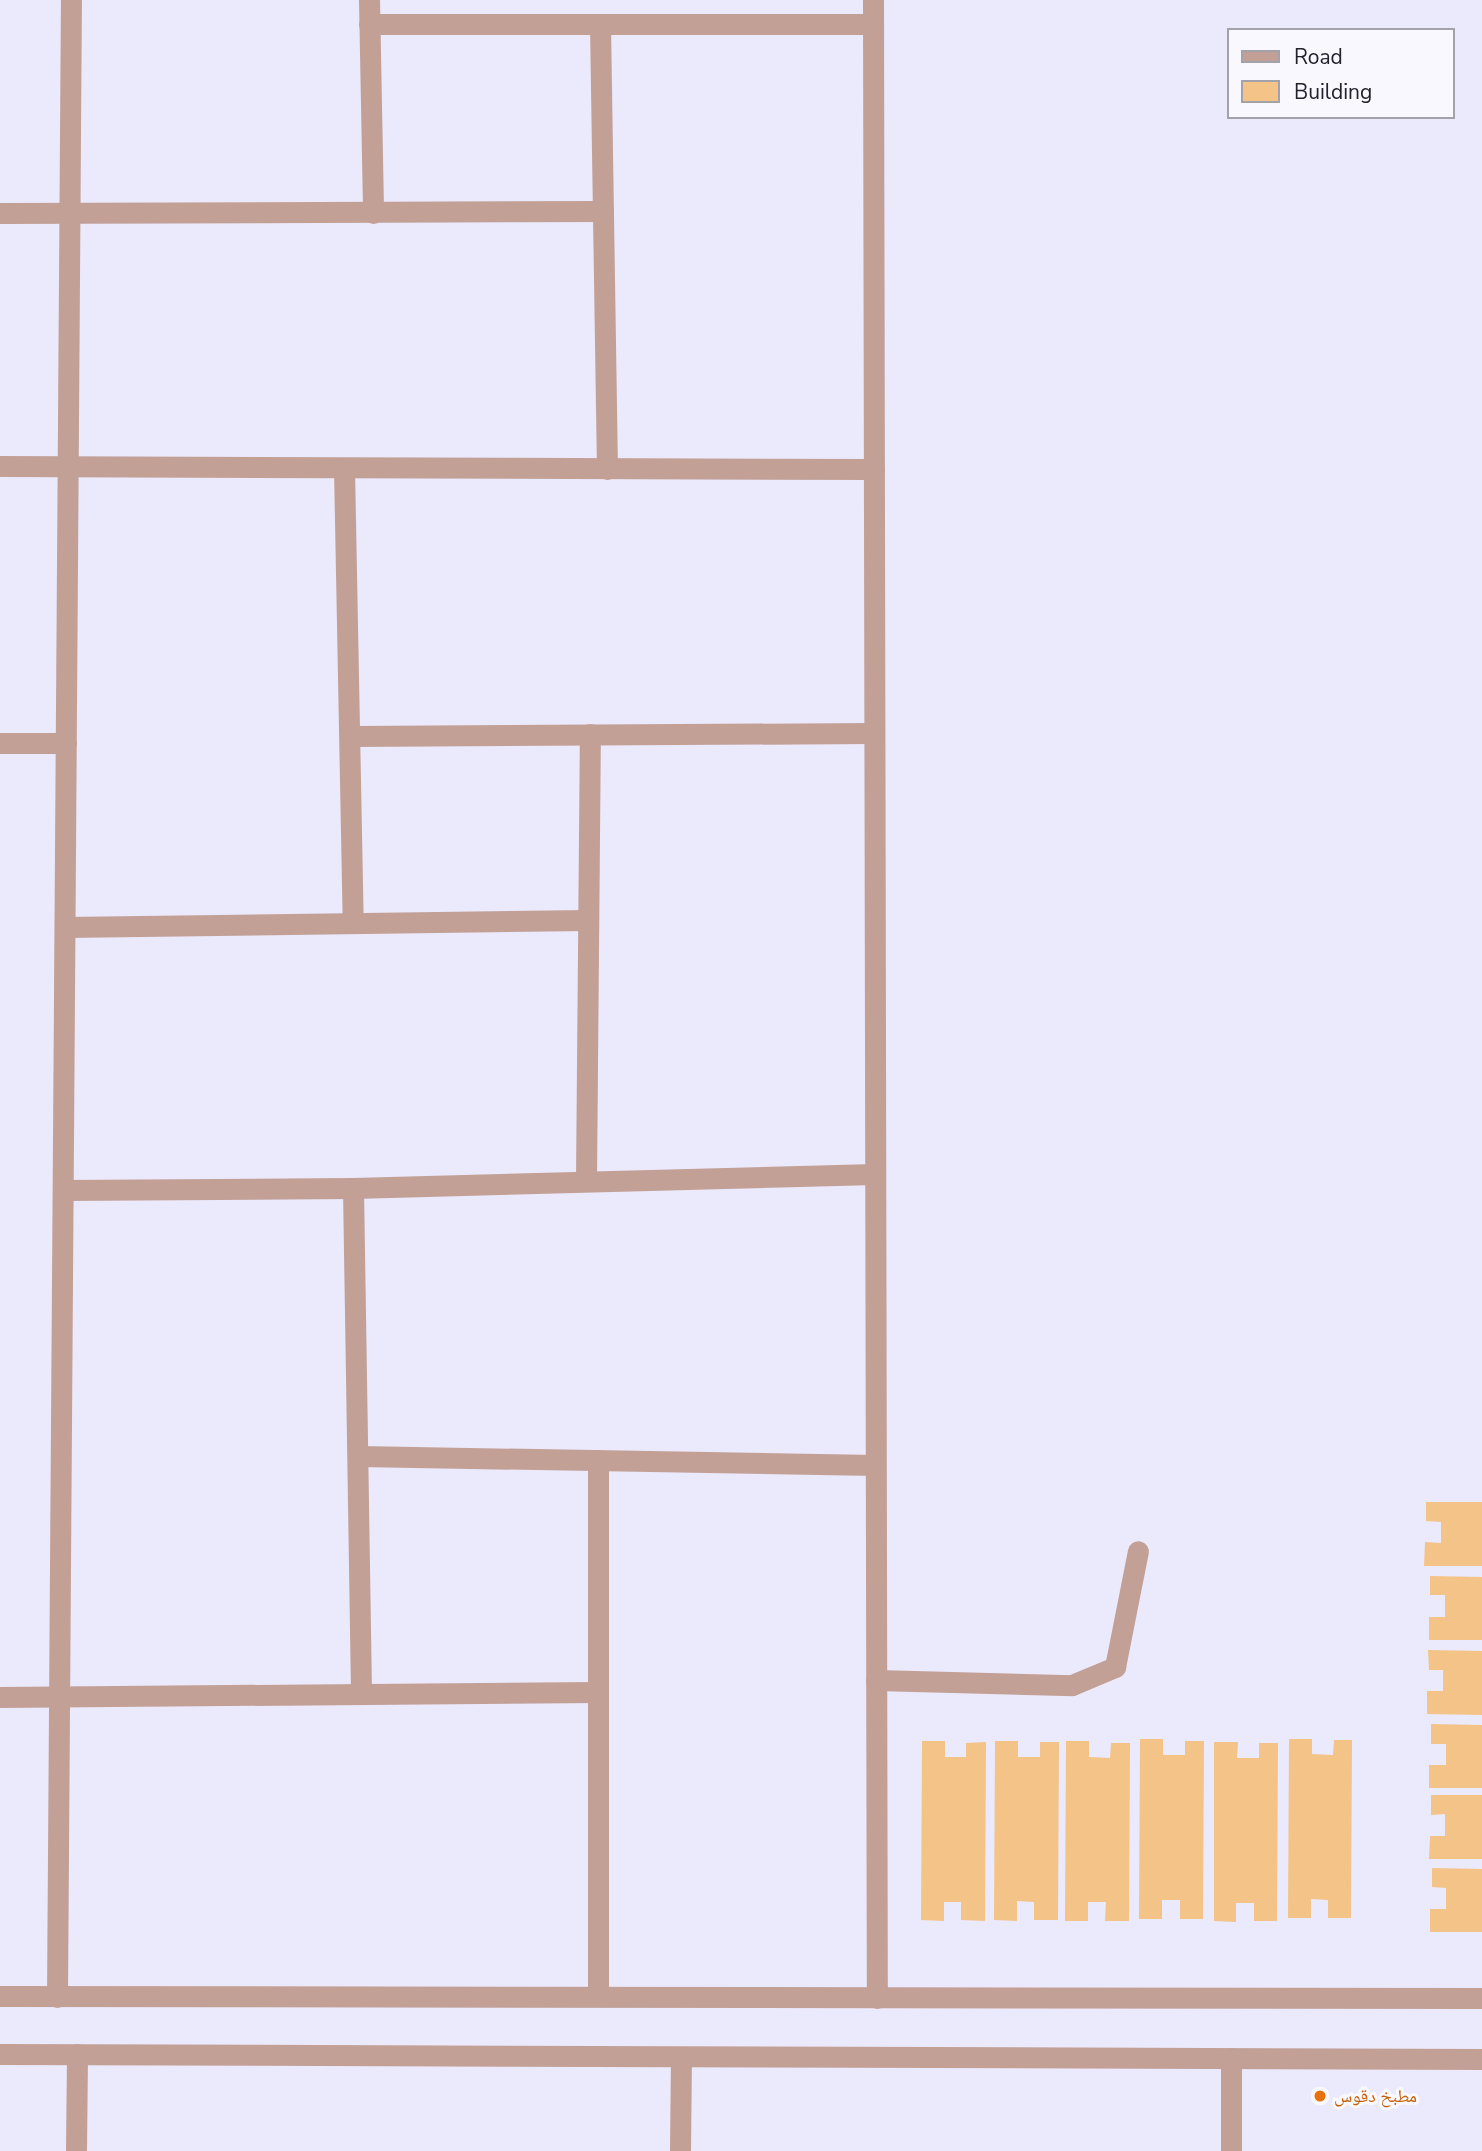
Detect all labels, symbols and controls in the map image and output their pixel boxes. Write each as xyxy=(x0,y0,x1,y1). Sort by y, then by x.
legend xyxy=(1226,28,1454,119)
text: Road xyxy=(1294,43,1343,71)
text: Building xyxy=(1294,78,1372,106)
place label: مطبخ دقوس xyxy=(1334,2085,1417,2107)
marker: مطبخ دقوس xyxy=(1312,2088,1328,2104)

